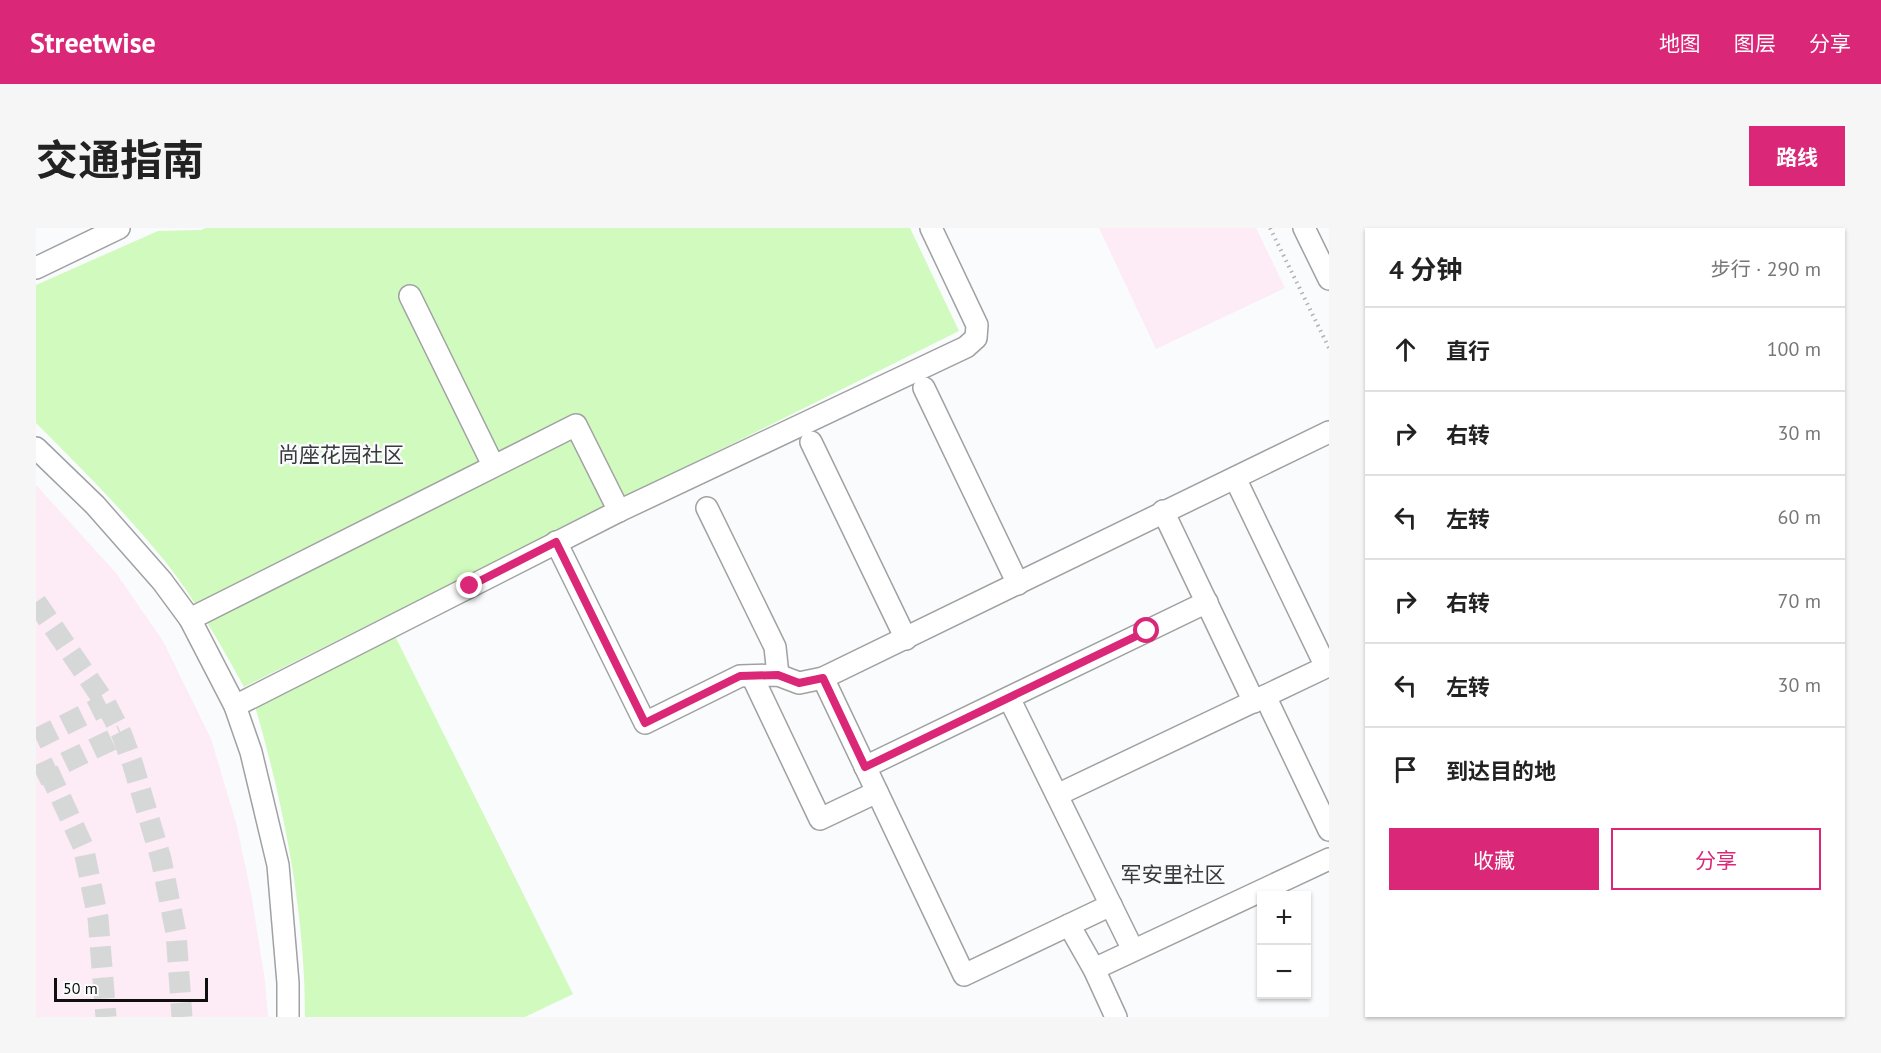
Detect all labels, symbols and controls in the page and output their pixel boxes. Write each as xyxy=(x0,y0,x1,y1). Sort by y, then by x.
text: Streetwise xyxy=(30,24,156,61)
text: 地图 xyxy=(1659,30,1701,57)
text: 图层 xyxy=(1734,30,1776,57)
text: 分享 xyxy=(1809,30,1851,57)
button: 路线 xyxy=(1749,126,1845,186)
text: 交通指南 xyxy=(36,132,204,187)
text: 4 分钟 xyxy=(1389,253,1462,286)
text: 步行 · 290 m xyxy=(1711,256,1821,282)
icon: ahead xyxy=(1389,333,1422,366)
text: 100 m xyxy=(1767,336,1821,362)
text: 直行 xyxy=(1446,337,1490,365)
icon: right xyxy=(1389,417,1422,450)
text: 30 m xyxy=(1778,420,1821,446)
text: 右转 xyxy=(1446,421,1490,449)
district label: 尚座花园社区 xyxy=(278,441,404,468)
icon: left xyxy=(1389,501,1422,534)
text: 60 m xyxy=(1778,504,1821,530)
text: 左转 xyxy=(1446,505,1490,533)
route end xyxy=(456,572,482,598)
icon: right xyxy=(1389,585,1422,618)
text: 70 m xyxy=(1778,588,1821,614)
text: 右转 xyxy=(1446,589,1490,617)
route start xyxy=(1133,617,1159,643)
icon: left xyxy=(1389,669,1422,702)
text: 30 m xyxy=(1778,672,1821,698)
text: 左转 xyxy=(1446,673,1490,701)
icon: arrive xyxy=(1389,753,1422,786)
text: 到达目的地 xyxy=(1446,757,1556,785)
button: 收藏 xyxy=(1389,828,1599,890)
button: 分享 xyxy=(1611,828,1821,890)
district label: 军安里社区 xyxy=(1121,861,1226,888)
map controls xyxy=(1257,891,1311,999)
button: + xyxy=(1257,891,1311,945)
button: − xyxy=(1257,945,1311,999)
scale bar xyxy=(54,975,208,1002)
text: 50 m xyxy=(63,978,98,998)

